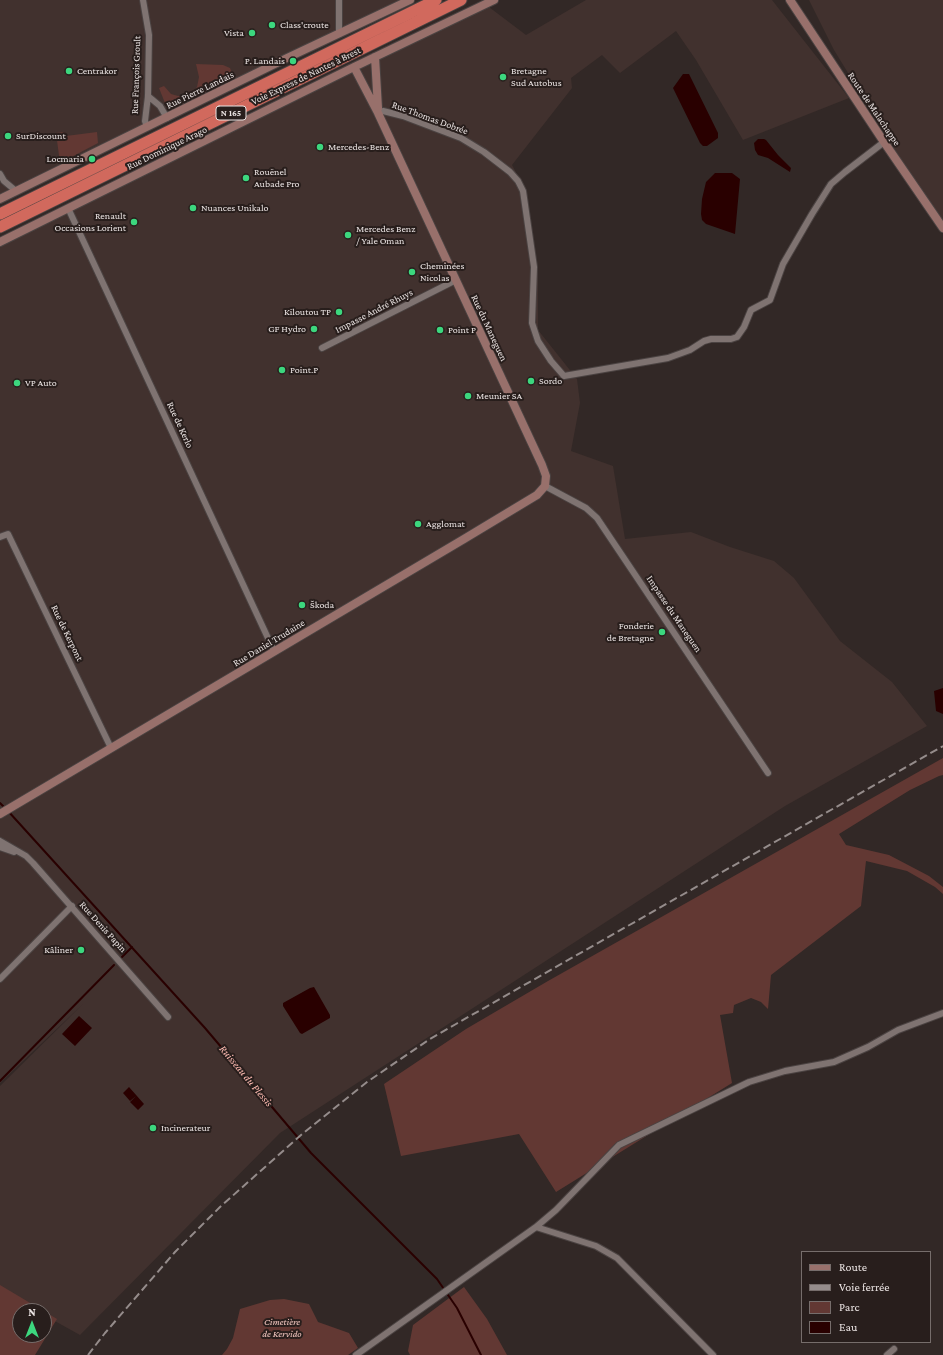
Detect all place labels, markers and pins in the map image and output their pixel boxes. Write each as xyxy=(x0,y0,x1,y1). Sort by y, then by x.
place label: Class'croute xyxy=(280,19,329,31)
marker: Class'croute xyxy=(267,20,277,30)
place label: Vista xyxy=(224,27,244,39)
marker: Vista xyxy=(247,28,257,38)
place label: P. Landais xyxy=(245,55,285,67)
marker: P. Landais xyxy=(288,56,298,66)
place label: Centrakor xyxy=(77,65,117,77)
place label: Bretagne Sud Autobus xyxy=(511,65,562,88)
marker: Centrakor xyxy=(64,66,74,76)
marker: Bretagne Sud Autobus xyxy=(498,72,508,82)
place label: SurDiscount xyxy=(16,130,66,142)
marker: SurDiscount xyxy=(3,131,13,141)
place label: Mercedes-Benz xyxy=(328,141,389,153)
marker: Mercedes-Benz xyxy=(315,142,325,152)
place label: Locmaria xyxy=(46,153,84,165)
marker: Locmaria xyxy=(87,154,97,164)
place label: Rouënel Aubade Pro xyxy=(254,166,300,190)
marker: Rouënel Aubade Pro xyxy=(241,173,251,183)
place label: Nuances Unikalo xyxy=(201,202,269,214)
marker: Nuances Unikalo xyxy=(188,203,198,213)
place label: Renault Occasions Lorient xyxy=(55,210,126,234)
marker: Renault Occasions Lorient xyxy=(129,217,139,227)
place label: Mercedes Benz / Yale Oman xyxy=(356,223,415,246)
marker: Mercedes Benz / Yale Oman xyxy=(343,230,353,240)
place label: Cheminées Nicolas xyxy=(420,260,464,284)
marker: Cheminées Nicolas xyxy=(407,267,417,277)
place label: Kiloutou TP xyxy=(284,306,331,318)
marker: Kiloutou TP xyxy=(334,307,344,317)
place label: GF Hydro xyxy=(268,323,306,335)
marker: GF Hydro xyxy=(309,324,319,334)
place label: Point P xyxy=(448,324,476,336)
marker: Point P xyxy=(435,325,445,335)
place label: Point.P xyxy=(290,364,318,376)
marker: Point.P xyxy=(277,365,287,375)
place label: Sordo xyxy=(539,375,562,387)
marker: Sordo xyxy=(526,376,536,386)
place label: VP Auto xyxy=(25,377,57,389)
marker: VP Auto xyxy=(12,378,22,388)
place label: Meunier SA xyxy=(476,390,522,402)
marker: Meunier SA xyxy=(463,391,473,401)
place label: Agglomat xyxy=(426,518,465,530)
marker: Agglomat xyxy=(413,519,423,529)
place label: Škoda xyxy=(310,599,334,611)
marker: Škoda xyxy=(297,600,307,610)
place label: Fonderie de Bretagne xyxy=(607,620,654,644)
marker: Fonderie de Bretagne xyxy=(657,627,667,637)
place label: Kâliner xyxy=(44,944,73,956)
marker: Kâliner xyxy=(76,945,86,955)
place label: Incinerateur xyxy=(161,1122,210,1134)
marker: Incinerateur xyxy=(148,1123,158,1133)

